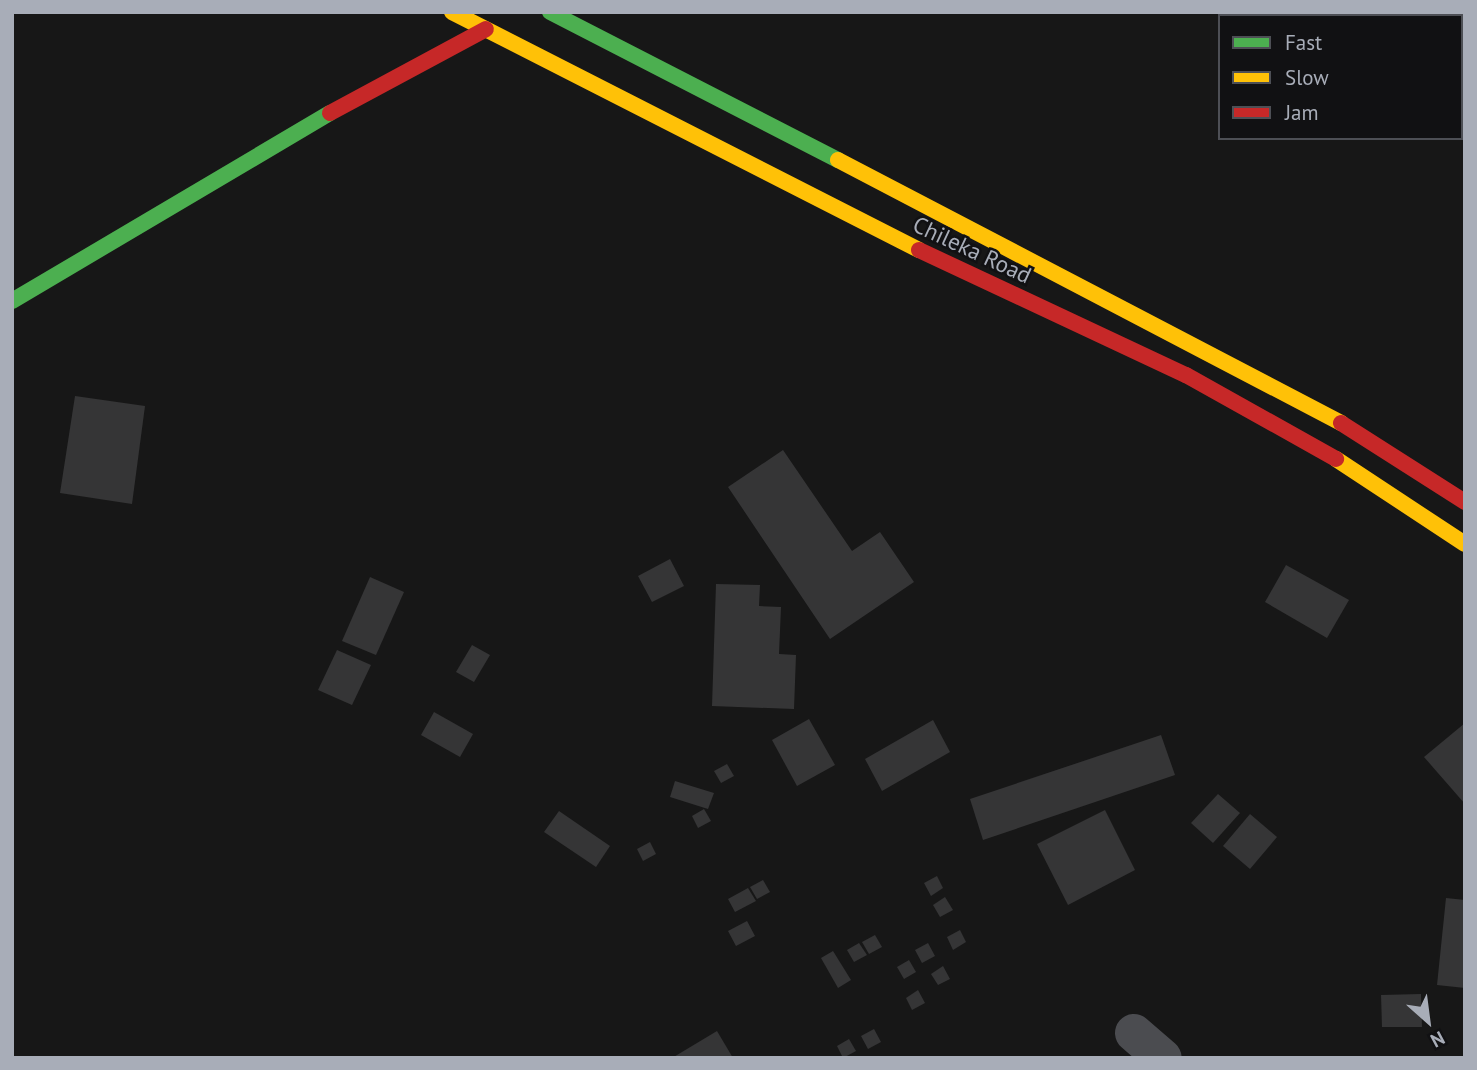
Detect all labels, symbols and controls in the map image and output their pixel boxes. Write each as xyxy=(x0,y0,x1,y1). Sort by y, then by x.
legend xyxy=(1218,14,1463,140)
text: Fast xyxy=(1285,29,1322,56)
text: Slow xyxy=(1285,64,1329,91)
text: Jam xyxy=(1285,99,1319,126)
street label: Chileka Road xyxy=(908,211,1036,289)
north arrow xyxy=(1393,986,1463,1056)
text: N xyxy=(1427,1026,1449,1053)

